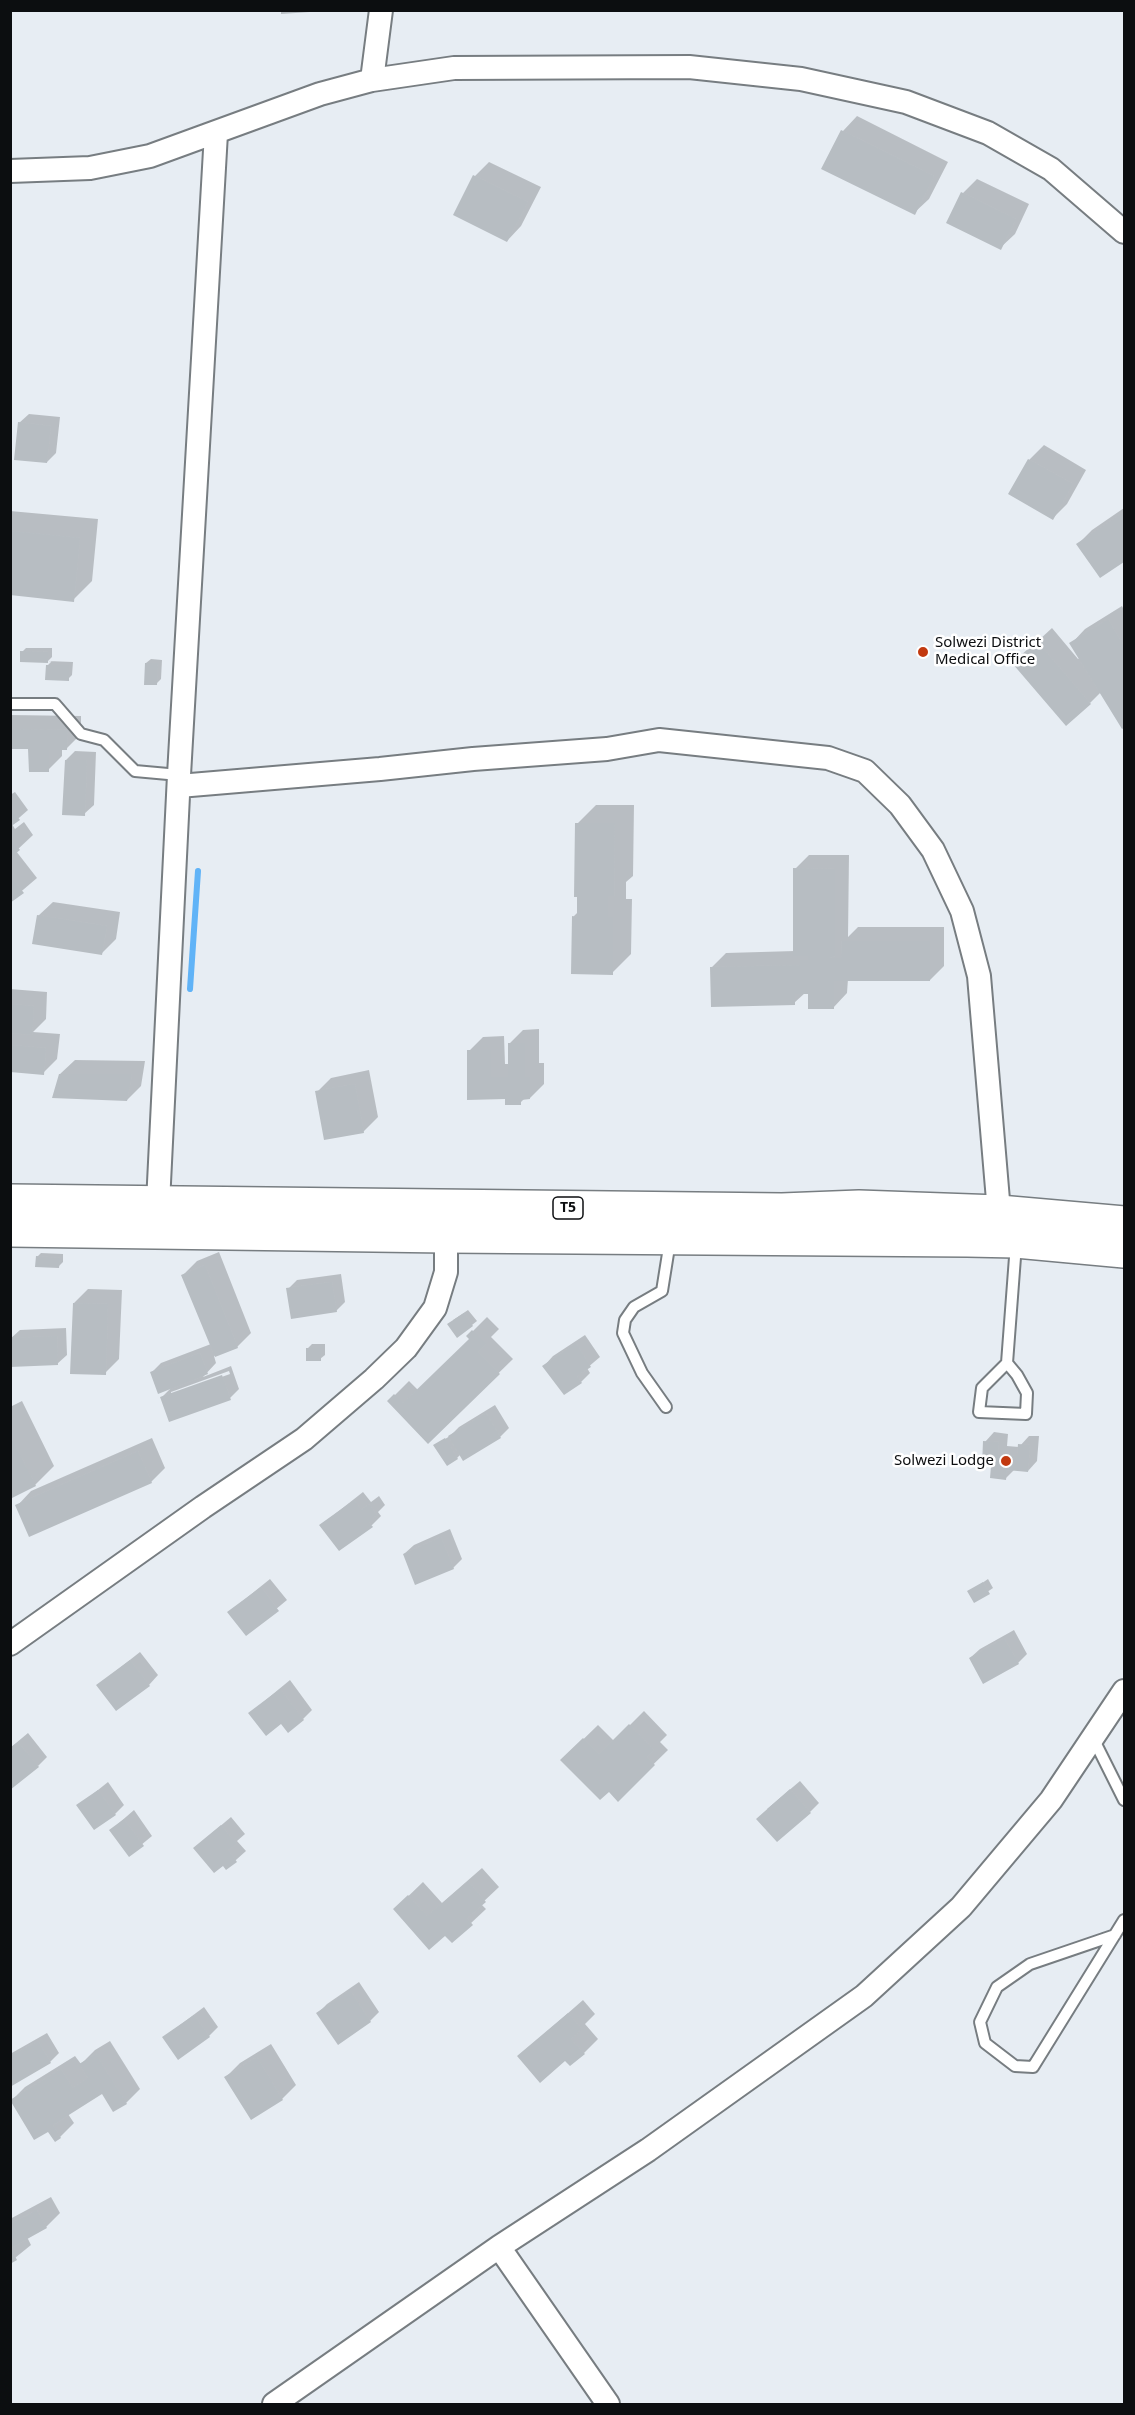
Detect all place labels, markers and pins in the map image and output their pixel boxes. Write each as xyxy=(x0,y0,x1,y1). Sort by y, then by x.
place label: Solwezi District Medical Office xyxy=(935,634,1041,669)
marker: Solwezi District Medical Office xyxy=(916,645,930,659)
place label: Solwezi Lodge xyxy=(894,1452,994,1470)
marker: Solwezi Lodge xyxy=(999,1454,1013,1468)

